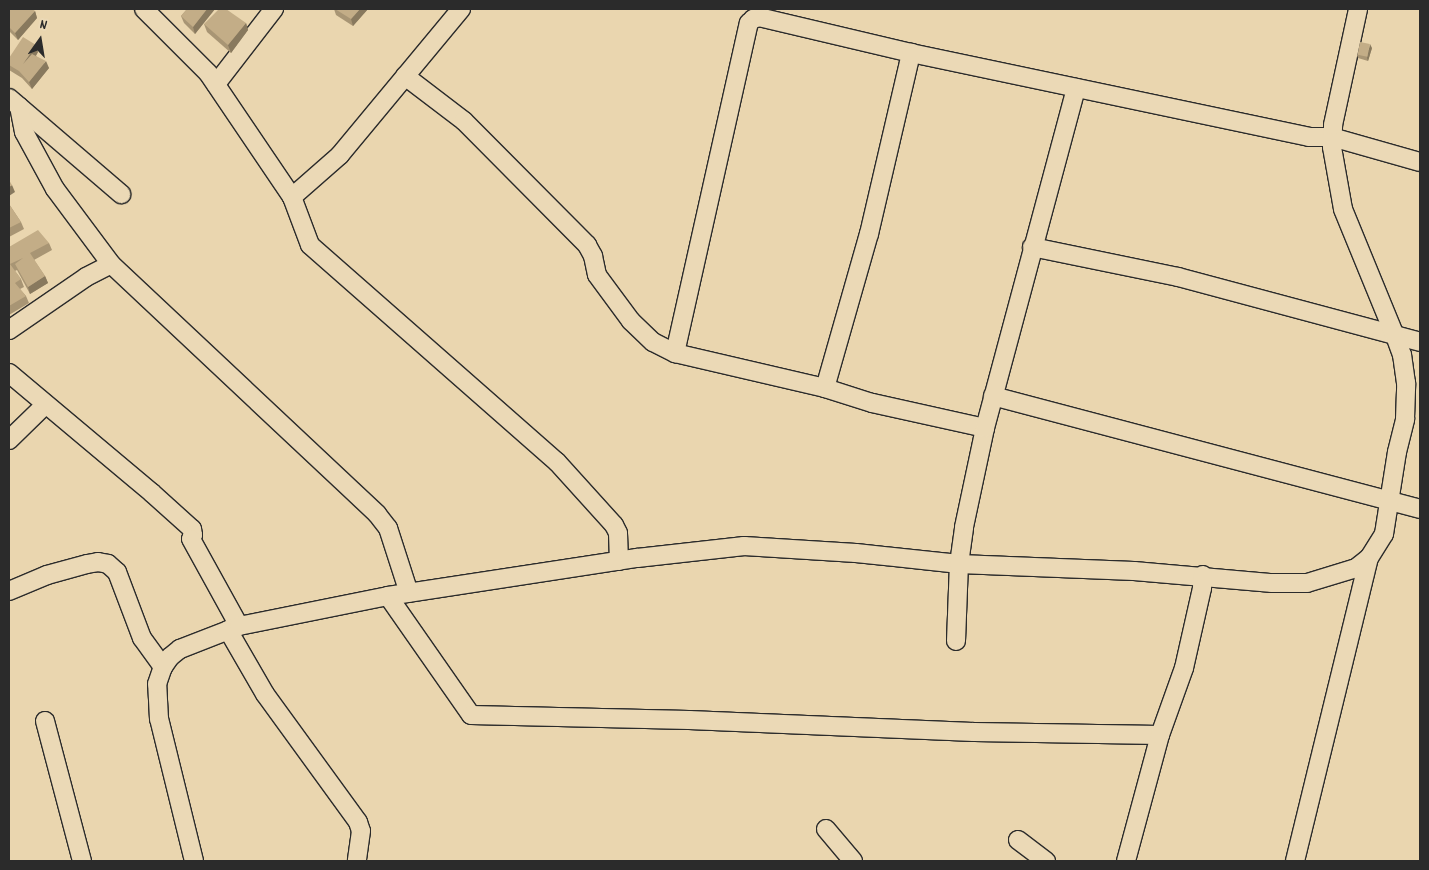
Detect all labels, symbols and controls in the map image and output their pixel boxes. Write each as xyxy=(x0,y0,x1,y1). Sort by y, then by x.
north arrow xyxy=(15,15,65,65)
text: N xyxy=(38,15,49,36)

